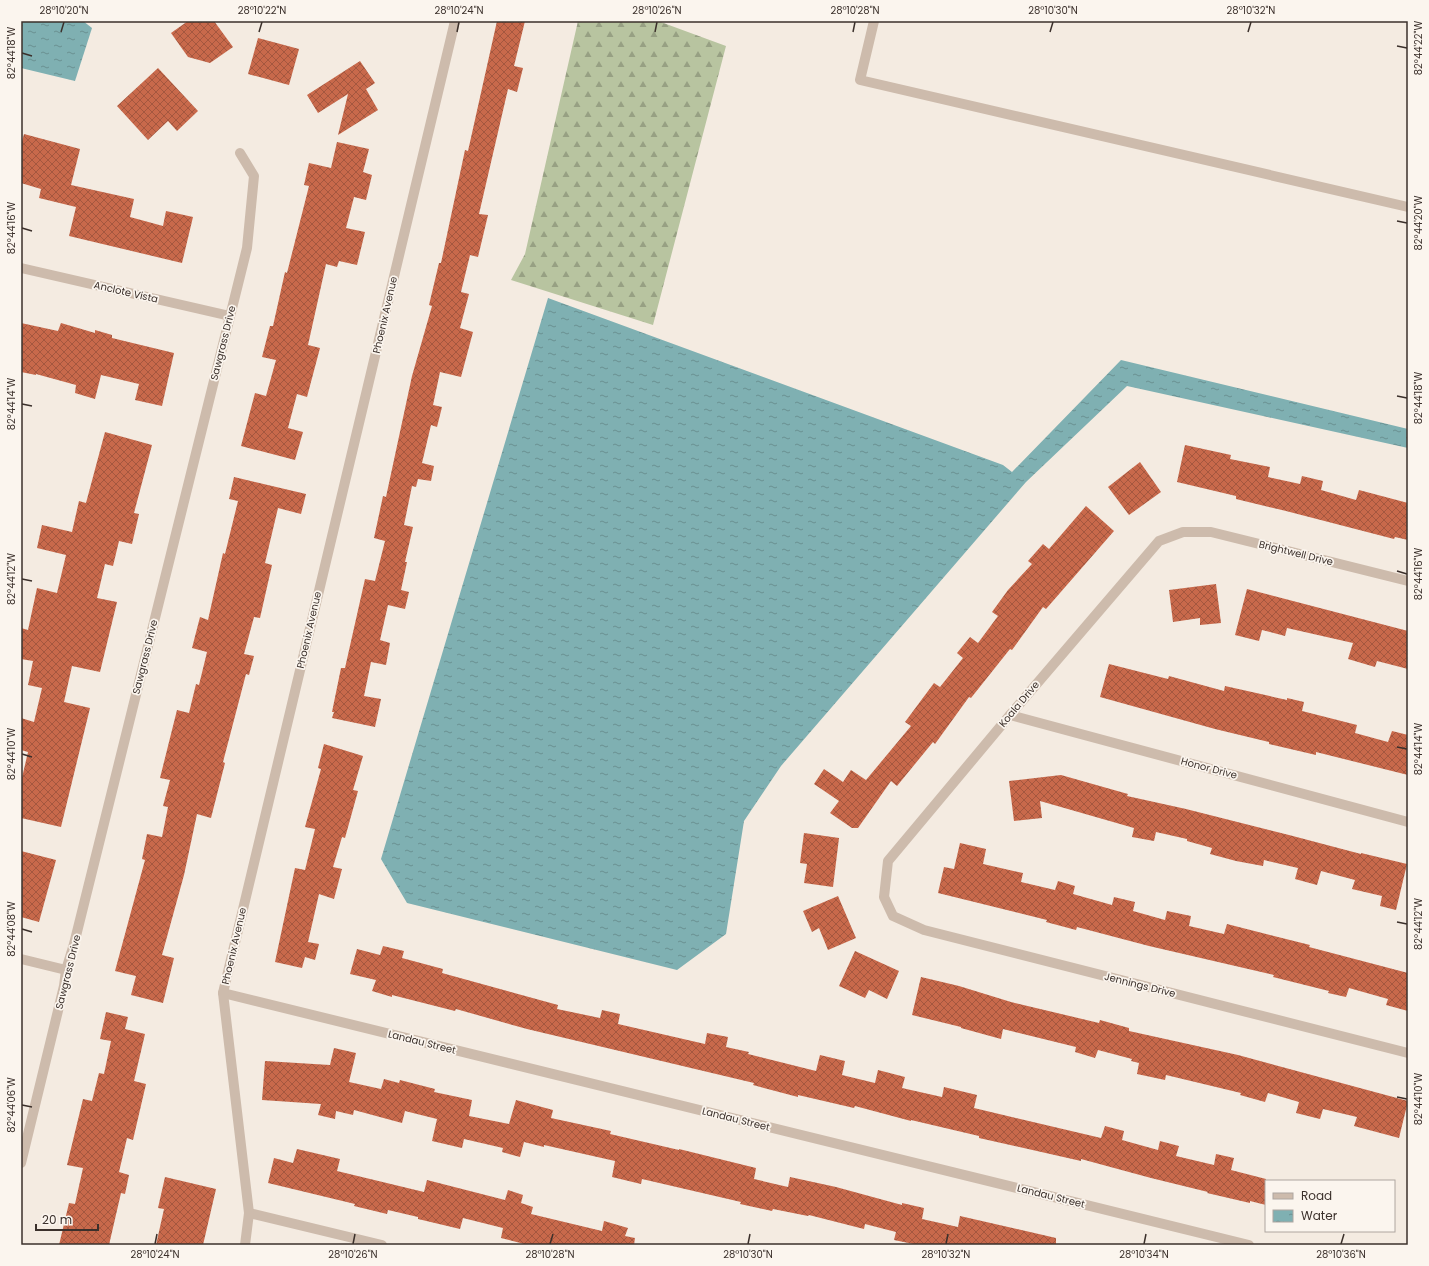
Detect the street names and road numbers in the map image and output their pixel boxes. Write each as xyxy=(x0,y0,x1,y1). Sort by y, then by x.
street label: Phoenix Avenue xyxy=(369,275,401,355)
street label: Anclote Vista xyxy=(92,277,160,307)
street label: Sawgrass Drive xyxy=(206,304,240,382)
street label: Brightwell Drive xyxy=(1257,537,1335,569)
street label: Phoenix Avenue xyxy=(293,590,325,670)
street label: Sawgrass Drive xyxy=(128,618,162,696)
street label: Koala Drive xyxy=(995,678,1043,730)
street label: Honor Drive xyxy=(1179,753,1239,783)
street label: Phoenix Avenue xyxy=(218,906,250,986)
street label: Sawgrass Drive xyxy=(51,933,85,1011)
street label: Jennings Drive xyxy=(1103,969,1177,1001)
street label: Landau Street xyxy=(387,1026,458,1058)
street label: Landau Street xyxy=(701,1103,772,1135)
street label: Landau Street xyxy=(1016,1180,1087,1212)

